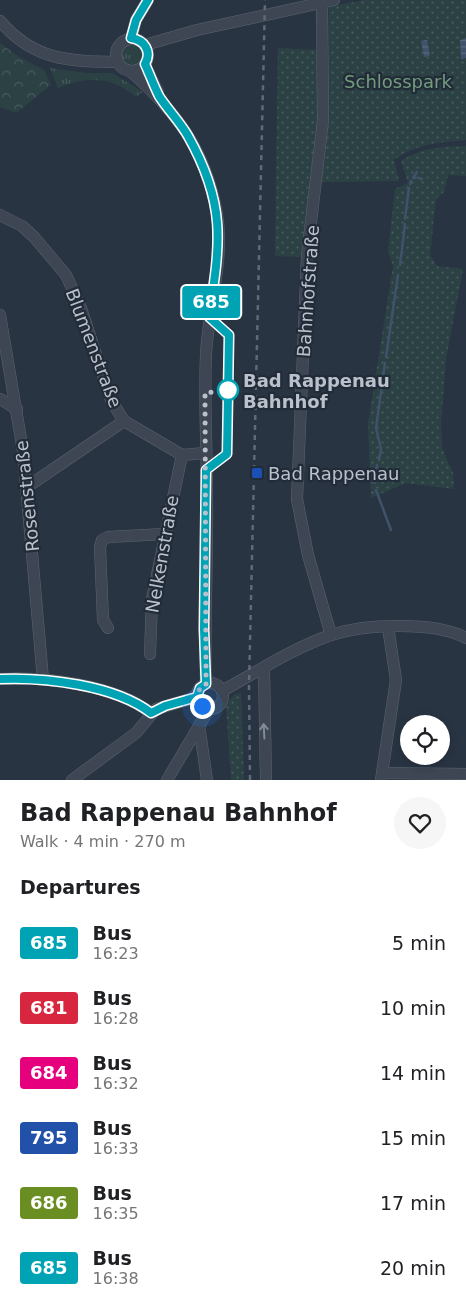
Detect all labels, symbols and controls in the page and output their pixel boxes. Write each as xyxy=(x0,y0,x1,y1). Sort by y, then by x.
park label: Schlosspark xyxy=(344,71,452,92)
street label: Bahnhofstraße xyxy=(293,224,323,358)
street label: Blumenstraße xyxy=(62,285,126,411)
line badge: 685 xyxy=(182,286,240,318)
text: 685 xyxy=(192,291,230,312)
place label: Bad Rappenau Bahnhof xyxy=(243,370,390,412)
marker: Bad Rappenau Bahnhof xyxy=(217,379,239,401)
street label: Rosenstraße xyxy=(11,439,43,553)
place label: Bad Rappenau xyxy=(268,463,399,484)
marker: Bad Rappenau xyxy=(250,466,264,480)
street label: Nelkenstraße xyxy=(141,494,183,614)
your location xyxy=(190,694,215,719)
map controls xyxy=(400,715,450,765)
button: locate xyxy=(400,715,450,765)
one-way arrow xyxy=(260,724,269,740)
button: heart xyxy=(394,797,446,849)
text: Bad Rappenau Bahnhof xyxy=(20,799,337,827)
text: Walk · 4 min · 270 m xyxy=(20,832,185,851)
text: Departures xyxy=(20,876,141,898)
text: Bus xyxy=(93,922,132,944)
text: 685 xyxy=(30,932,68,953)
text: 5 min xyxy=(392,932,446,954)
text: 16:23 xyxy=(93,944,139,963)
text: Bus xyxy=(93,987,132,1009)
text: 681 xyxy=(30,997,68,1018)
text: 10 min xyxy=(380,997,446,1019)
text: 16:28 xyxy=(93,1009,139,1028)
text: Bus xyxy=(93,1052,132,1074)
text: 684 xyxy=(30,1062,68,1083)
text: 14 min xyxy=(380,1062,446,1084)
text: 16:32 xyxy=(93,1074,139,1093)
text: Bus xyxy=(93,1117,132,1139)
text: 795 xyxy=(30,1127,68,1148)
text: 15 min xyxy=(380,1127,446,1149)
text: 16:33 xyxy=(93,1139,139,1158)
text: Bus xyxy=(93,1182,132,1204)
text: 686 xyxy=(30,1192,68,1213)
text: 17 min xyxy=(380,1192,446,1214)
text: 16:35 xyxy=(93,1204,139,1223)
text: Bus xyxy=(93,1247,132,1269)
text: 685 xyxy=(30,1257,68,1278)
text: 20 min xyxy=(380,1257,446,1279)
text: 16:38 xyxy=(93,1269,139,1288)

